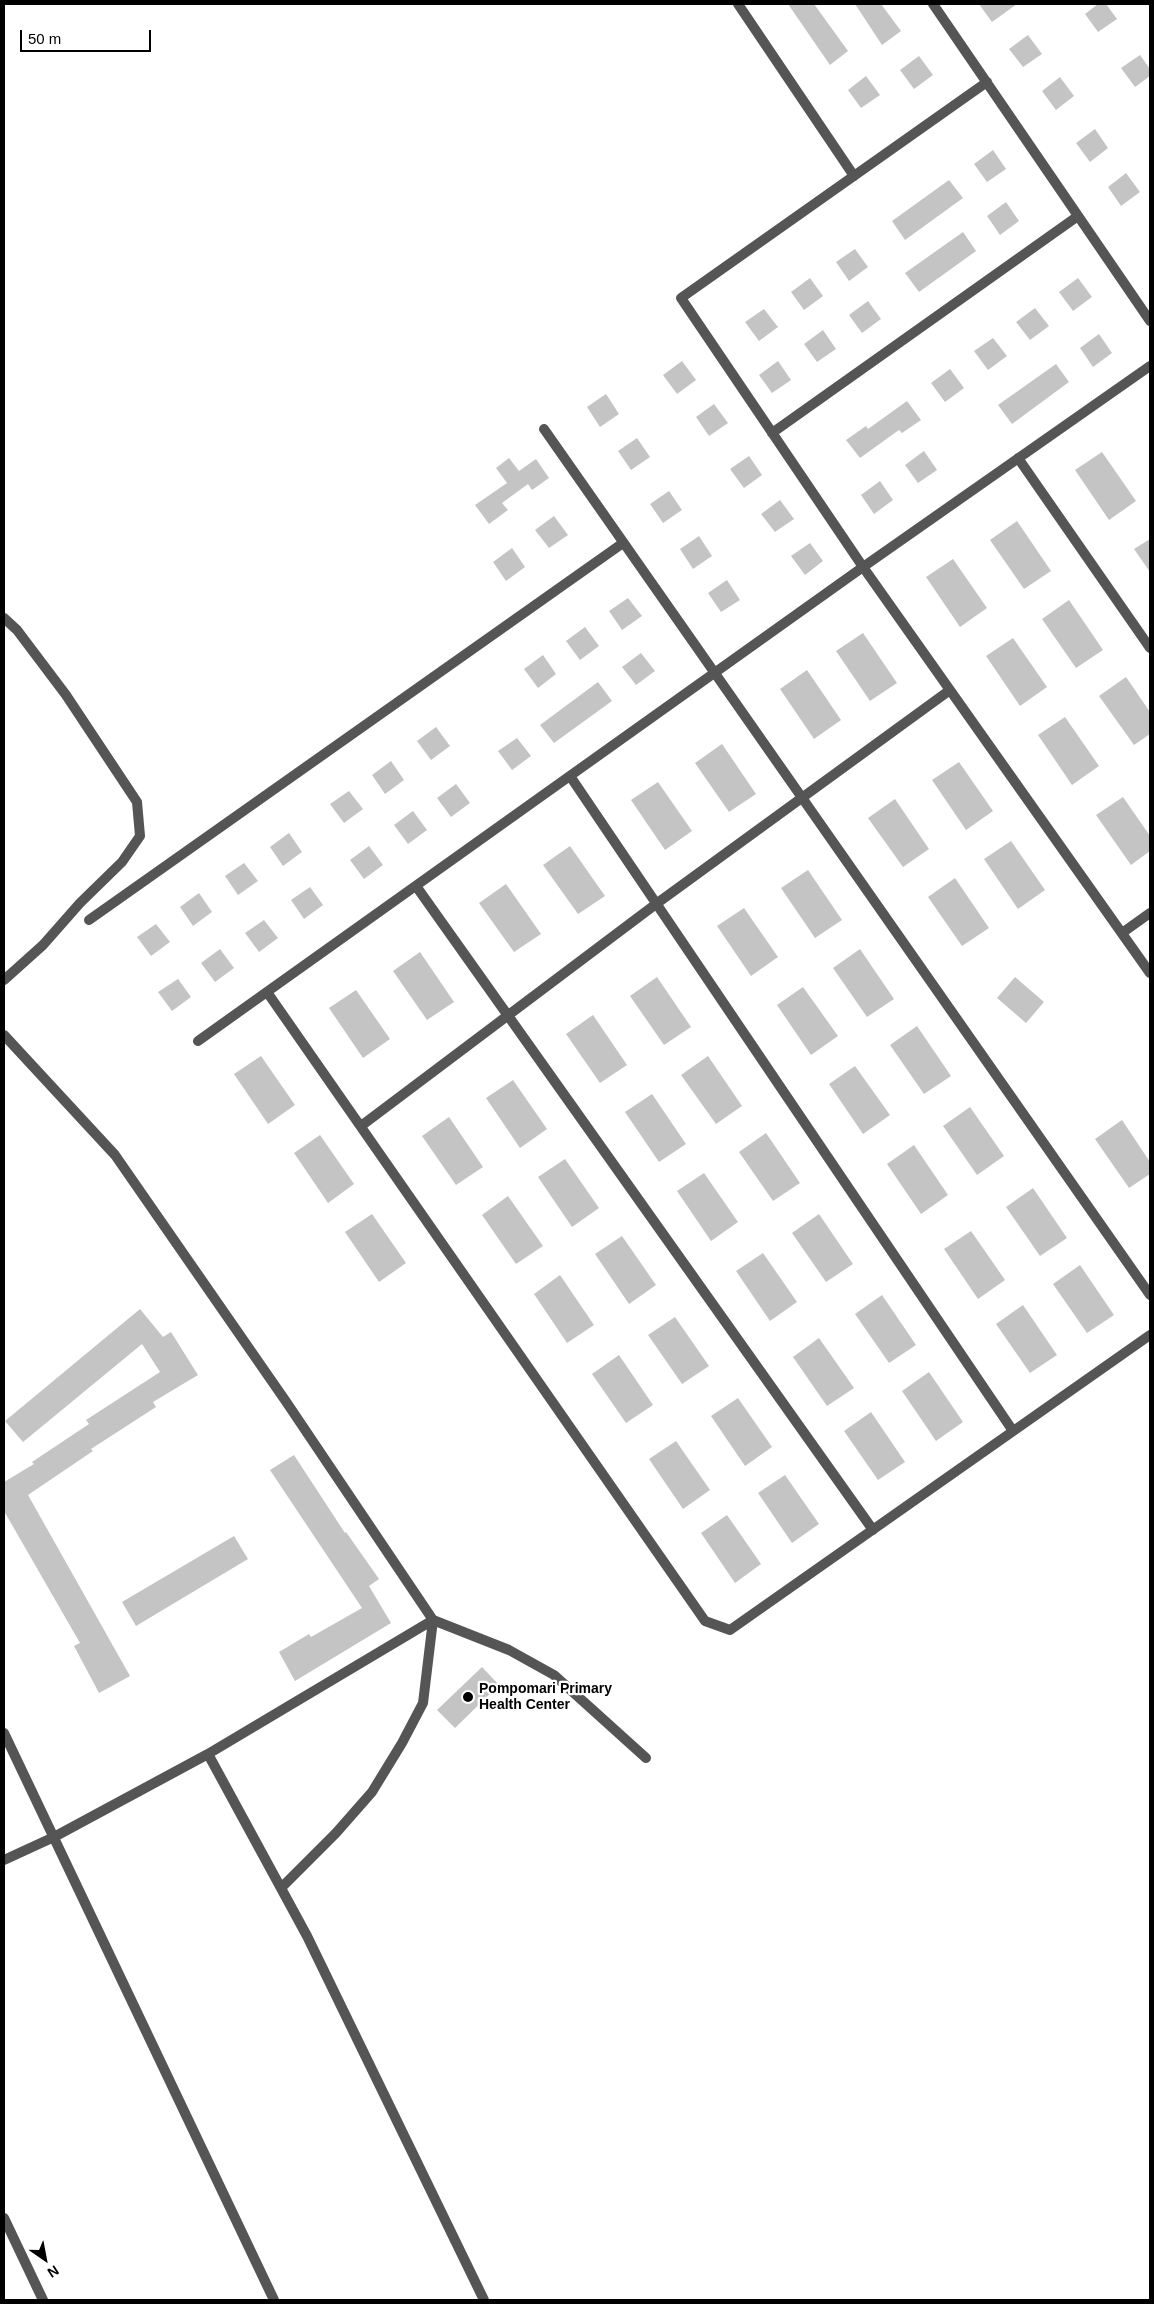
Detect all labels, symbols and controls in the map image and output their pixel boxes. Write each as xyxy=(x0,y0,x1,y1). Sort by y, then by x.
scale bar xyxy=(22,20,154,52)
text: 50 m xyxy=(28,30,61,47)
place label: Pompomari Primary Health Center xyxy=(479,1681,612,1714)
marker: Pompomari Primary Health Center xyxy=(461,1690,475,1704)
north arrow xyxy=(20,2234,70,2284)
text: N xyxy=(45,2262,62,2281)

